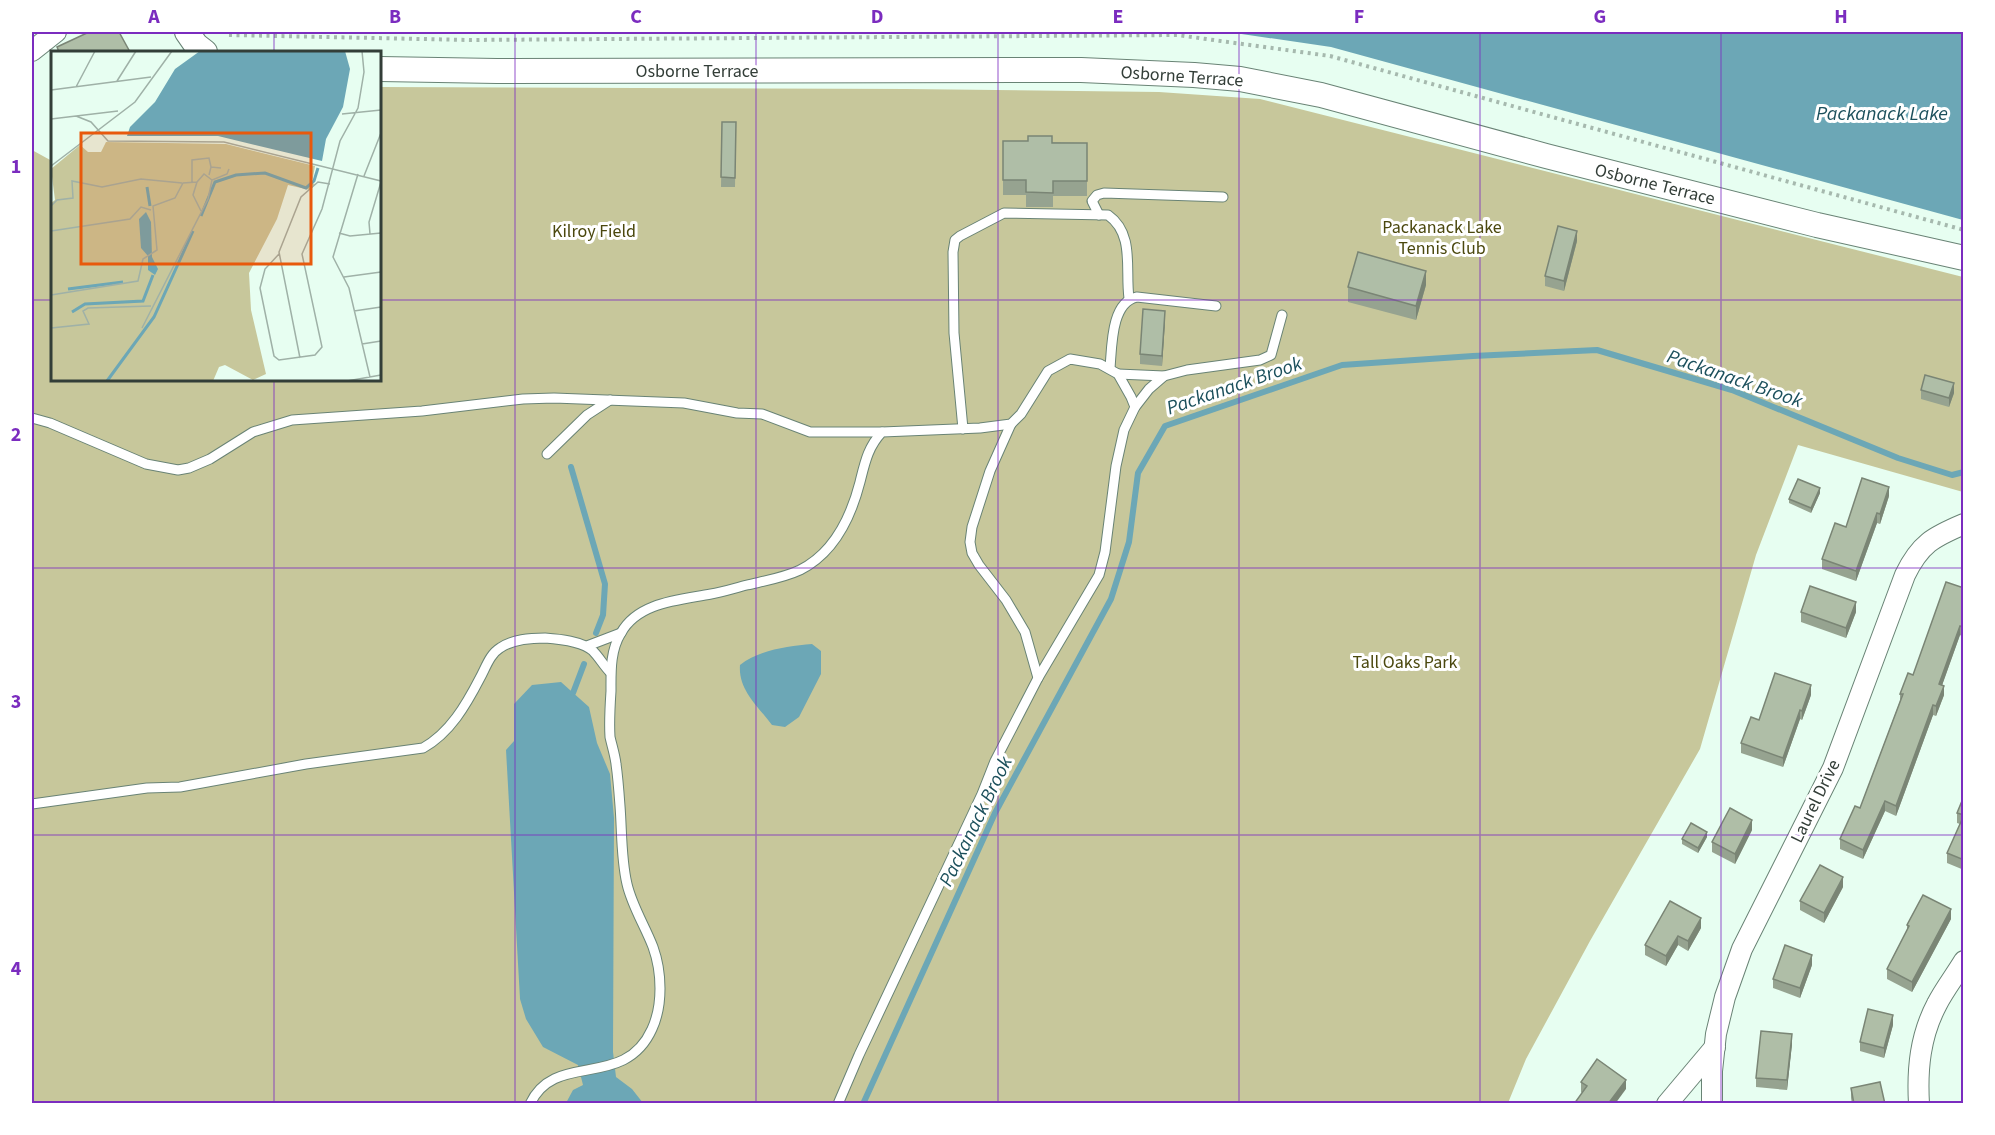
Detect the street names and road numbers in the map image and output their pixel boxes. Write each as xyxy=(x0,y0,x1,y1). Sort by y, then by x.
street label: Osborne Terrace xyxy=(635,59,759,84)
street label: Osborne Terrace xyxy=(1120,60,1244,93)
street label: Osborne Terrace xyxy=(1592,157,1718,212)
street label: Laurel Drive xyxy=(1785,755,1846,847)

